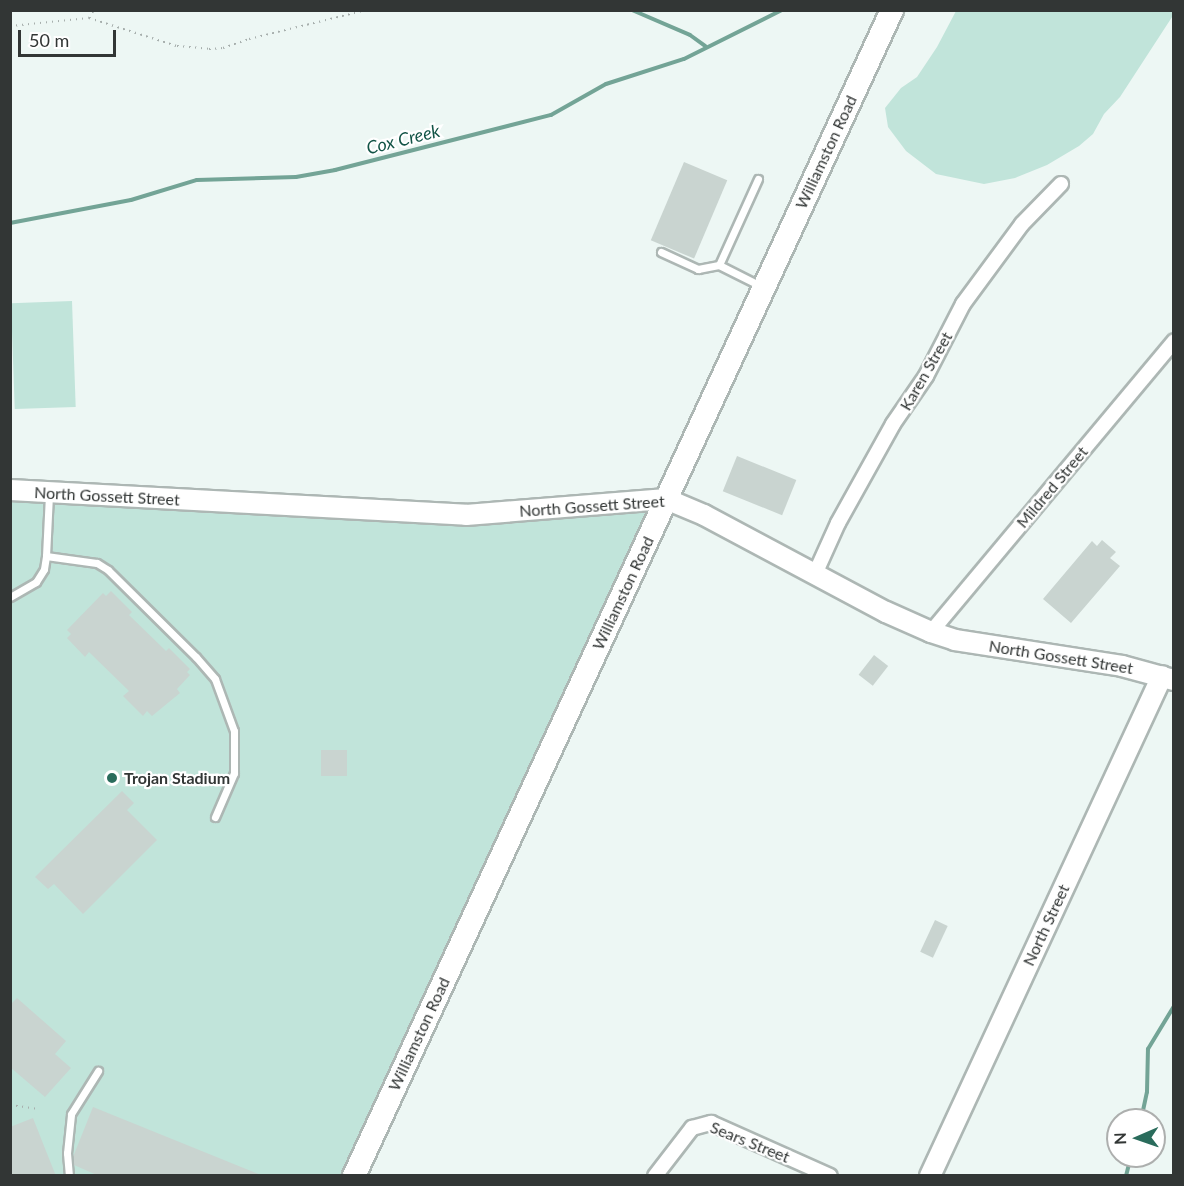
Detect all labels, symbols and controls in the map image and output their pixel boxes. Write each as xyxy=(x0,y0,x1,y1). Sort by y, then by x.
scale bar xyxy=(21,18,118,56)
text: 50 m xyxy=(29,29,69,51)
street label: Williamston Road xyxy=(791,92,861,212)
water label: Cox Creek xyxy=(364,119,442,159)
street label: Karen Street xyxy=(896,328,956,414)
street label: Mildred Street xyxy=(1012,442,1092,532)
street label: North Gossett Street xyxy=(34,483,180,509)
street label: North Gossett Street xyxy=(519,491,665,521)
street label: Williamston Road xyxy=(588,533,658,653)
street label: North Gossett Street xyxy=(988,636,1134,678)
place label: Trojan Stadium xyxy=(124,768,230,788)
marker: Trojan Stadium xyxy=(105,771,119,785)
street label: North Street xyxy=(1019,881,1073,969)
street label: Williamston Road xyxy=(384,974,454,1094)
north arrow xyxy=(1106,1108,1166,1168)
street label: Sears Street xyxy=(707,1117,793,1167)
text: N xyxy=(1110,1132,1129,1145)

